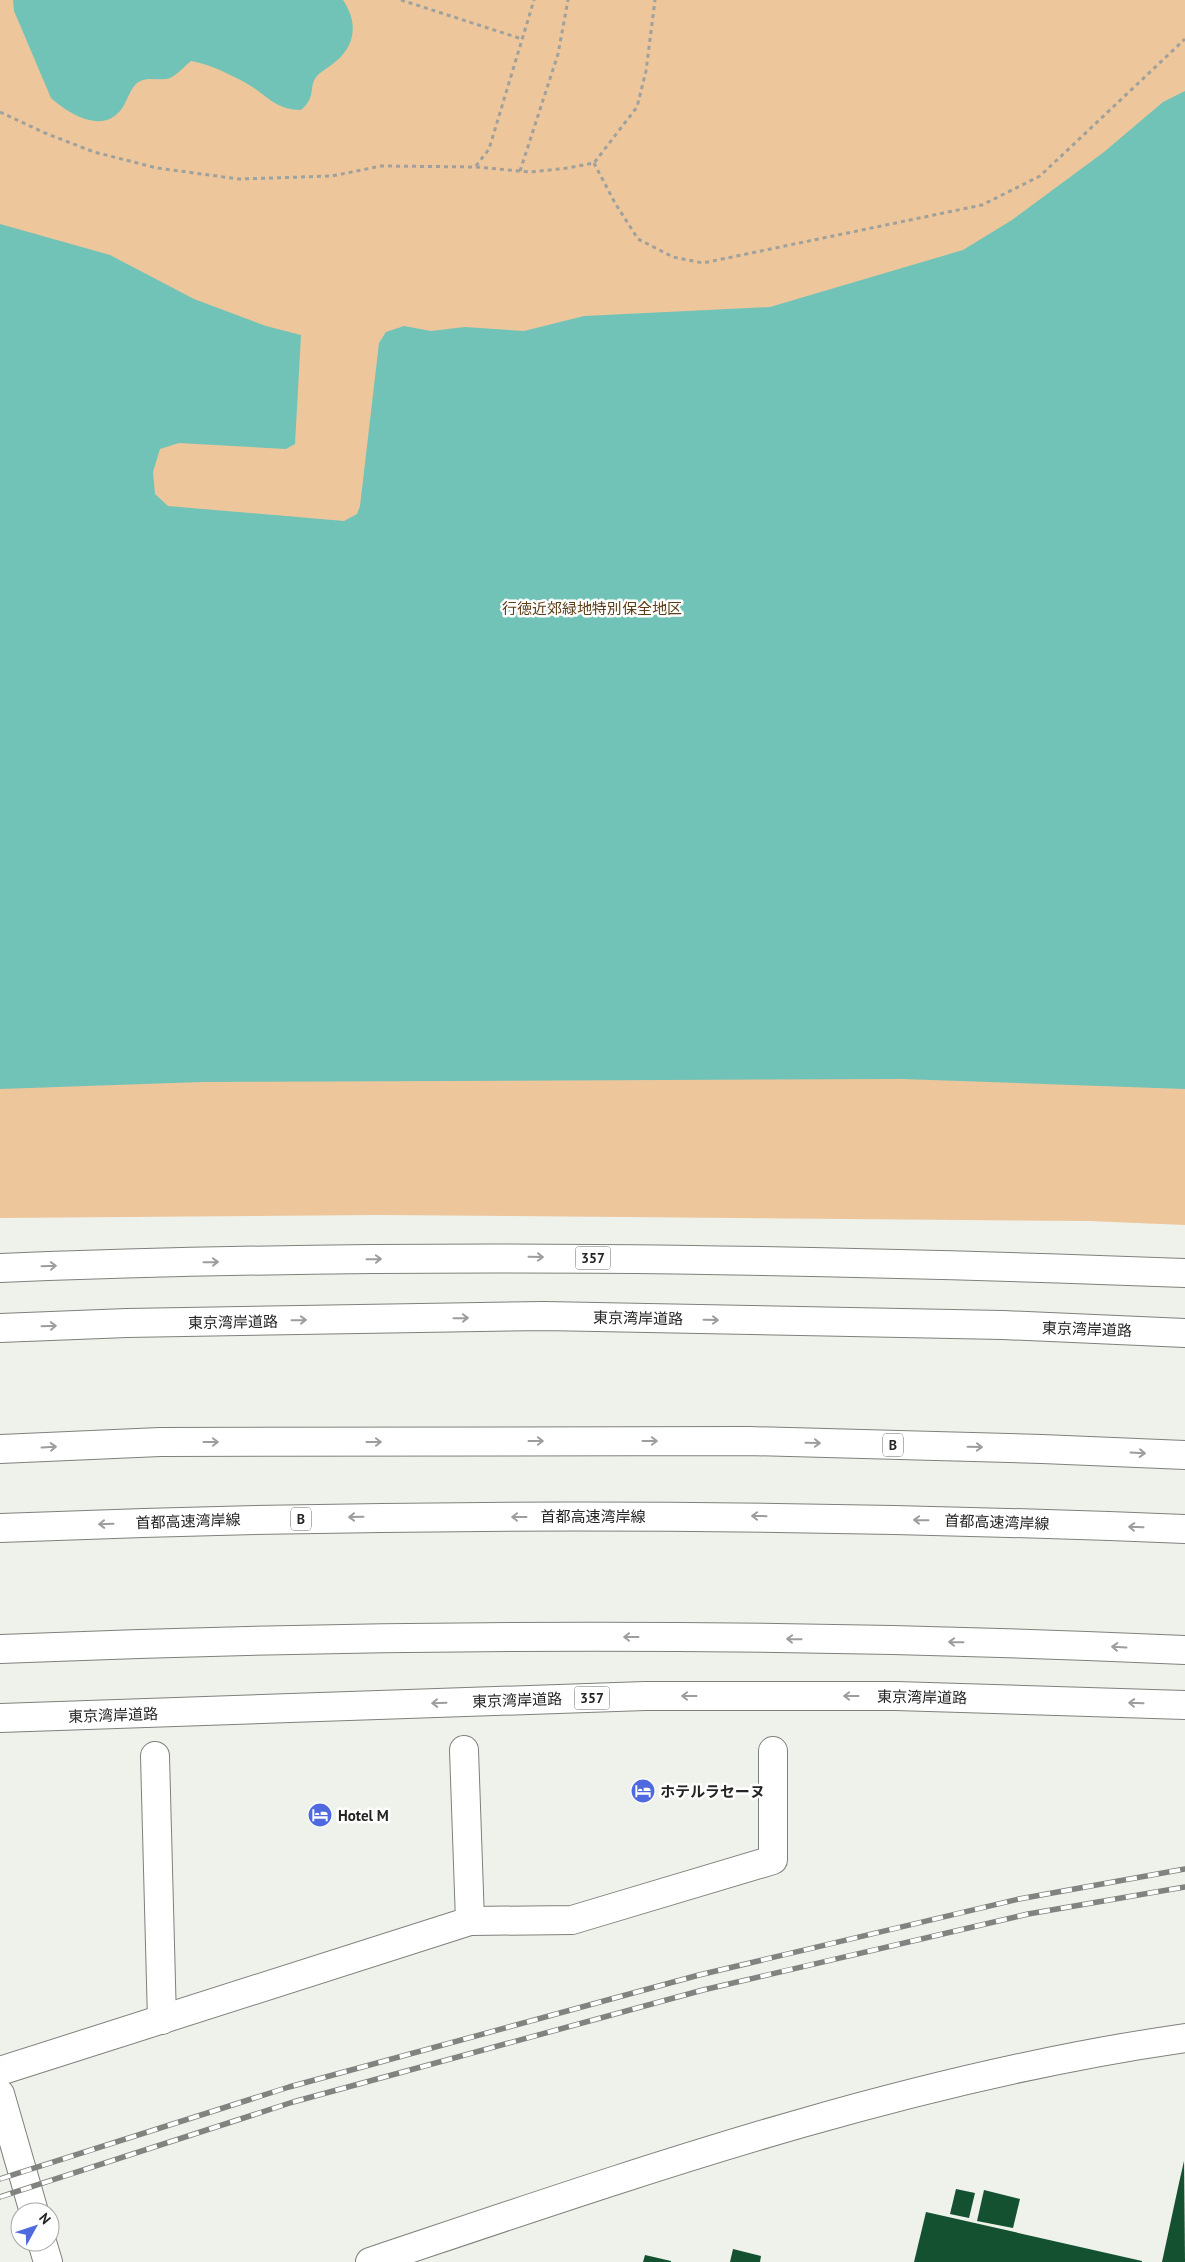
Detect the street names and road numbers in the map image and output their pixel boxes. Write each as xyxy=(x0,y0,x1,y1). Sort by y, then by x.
road number: 357 xyxy=(576,1246,610,1270)
street label: 東京湾岸道路 xyxy=(593,1308,683,1328)
street label: 東京湾岸道路 xyxy=(188,1312,278,1332)
street label: 東京湾岸道路 xyxy=(1042,1318,1132,1340)
road number: B xyxy=(883,1434,903,1456)
street label: 首都高速湾岸線 xyxy=(540,1507,646,1526)
road number: B xyxy=(291,1508,311,1530)
street label: 首都高速湾岸線 xyxy=(135,1510,241,1532)
street label: 首都高速湾岸線 xyxy=(944,1511,1050,1533)
road number: 357 xyxy=(574,1686,610,1710)
street label: 東京湾岸道路 xyxy=(877,1687,967,1707)
street label: 東京湾岸道路 xyxy=(472,1689,562,1711)
street label: 東京湾岸道路 xyxy=(68,1704,158,1726)

